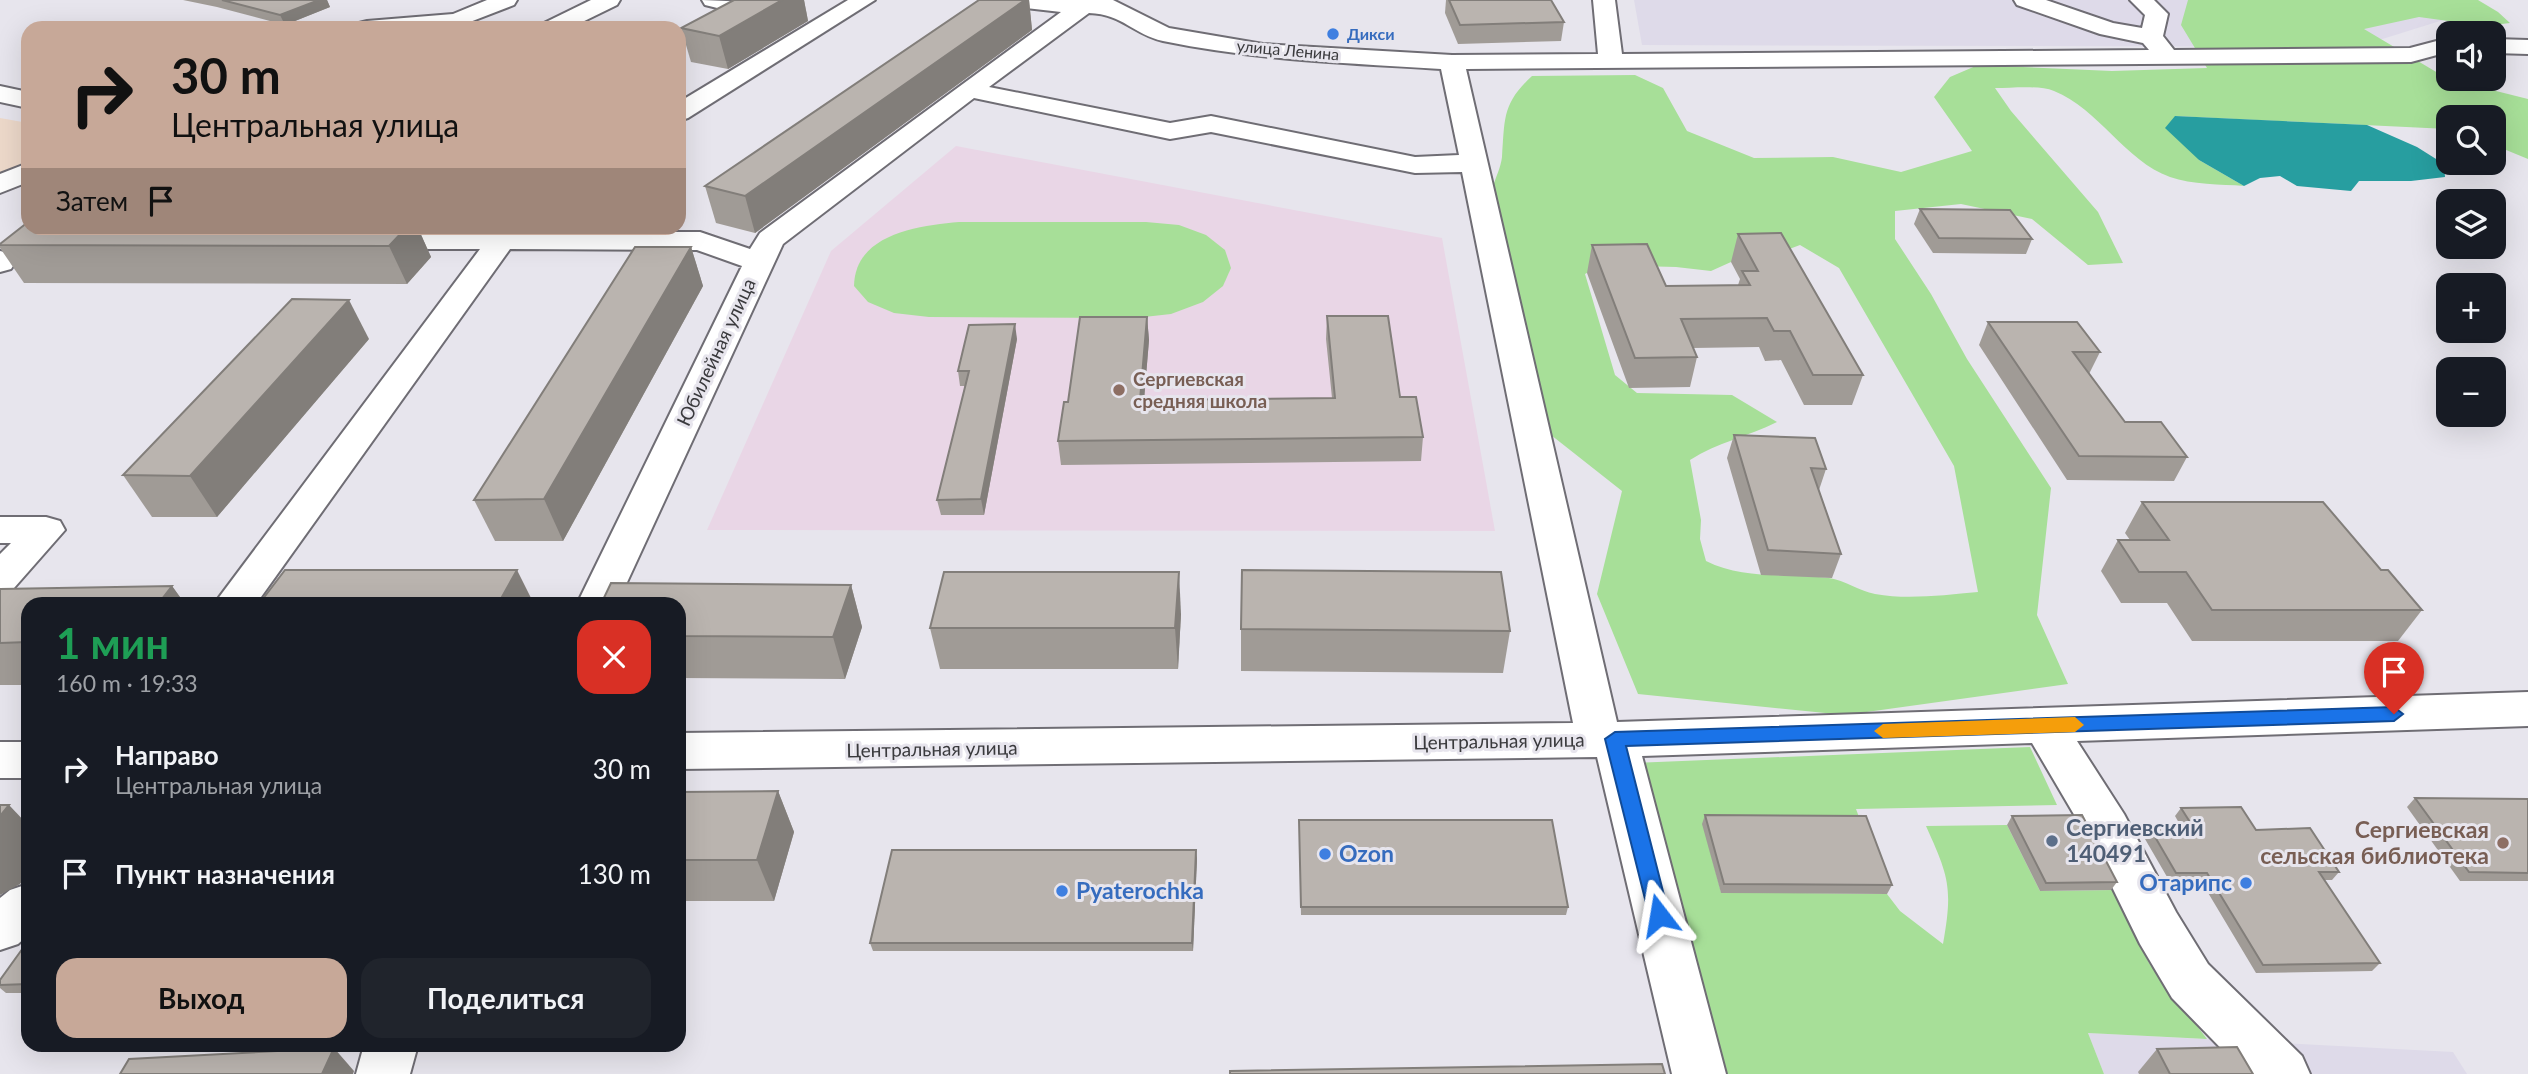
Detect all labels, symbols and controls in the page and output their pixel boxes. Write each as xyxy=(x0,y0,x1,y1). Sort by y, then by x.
map controls xyxy=(2436,21,2506,427)
button: sound xyxy=(2436,21,2506,91)
place label: Дикси xyxy=(1347,24,1395,43)
marker: Дикси xyxy=(1325,26,1341,42)
street label: улица Ленина xyxy=(1236,36,1340,63)
text: 30 m xyxy=(171,46,281,104)
icon: right xyxy=(56,49,147,140)
text: Центральная улица xyxy=(171,105,459,144)
button: search xyxy=(2436,105,2506,175)
icon: arrive xyxy=(142,182,180,220)
text: Затем xyxy=(56,185,128,217)
button: layers xyxy=(2436,189,2506,259)
button: + xyxy=(2436,273,2506,343)
street label: Юбилейная улица xyxy=(671,274,760,429)
button: − xyxy=(2436,357,2506,427)
place label: Сергиевская средняя школа xyxy=(1133,367,1267,412)
marker: Сергиевская средняя школа xyxy=(1111,382,1127,398)
text: 1 мин xyxy=(56,618,169,668)
button: close xyxy=(577,620,651,694)
pin xyxy=(2364,642,2424,714)
icon: arrive xyxy=(2375,653,2413,691)
text: 160 m · 19:33 xyxy=(56,669,198,697)
street label: Центральная улица xyxy=(1413,728,1585,753)
street label: Центральная улица xyxy=(846,736,1018,761)
text: Направо xyxy=(115,739,219,771)
icon: right xyxy=(56,750,94,788)
text: 30 m xyxy=(593,753,651,785)
text: Центральная улица xyxy=(115,771,322,799)
place label: Сергиевский 140491 xyxy=(2066,813,2204,867)
place label: Сергиевская сельская библиотека xyxy=(2260,815,2489,869)
marker: Сергиевский 140491 xyxy=(2044,833,2060,849)
marker: Сергиевская сельская библиотека xyxy=(2495,835,2511,851)
place label: Ozon xyxy=(1339,839,1394,867)
marker: Ozon xyxy=(1317,846,1333,862)
icon: arrive xyxy=(56,855,94,893)
text: Пункт назначения xyxy=(115,858,335,890)
text: 130 m xyxy=(578,858,651,890)
place label: Отарипс xyxy=(2139,868,2232,896)
marker: Отарипс xyxy=(2238,875,2254,891)
place label: Pyaterochka xyxy=(1076,876,1204,904)
position arrow xyxy=(1622,878,1696,952)
marker: Pyaterochka xyxy=(1054,883,1070,899)
button: Выход xyxy=(56,958,347,1038)
button: Поделиться xyxy=(361,958,651,1038)

